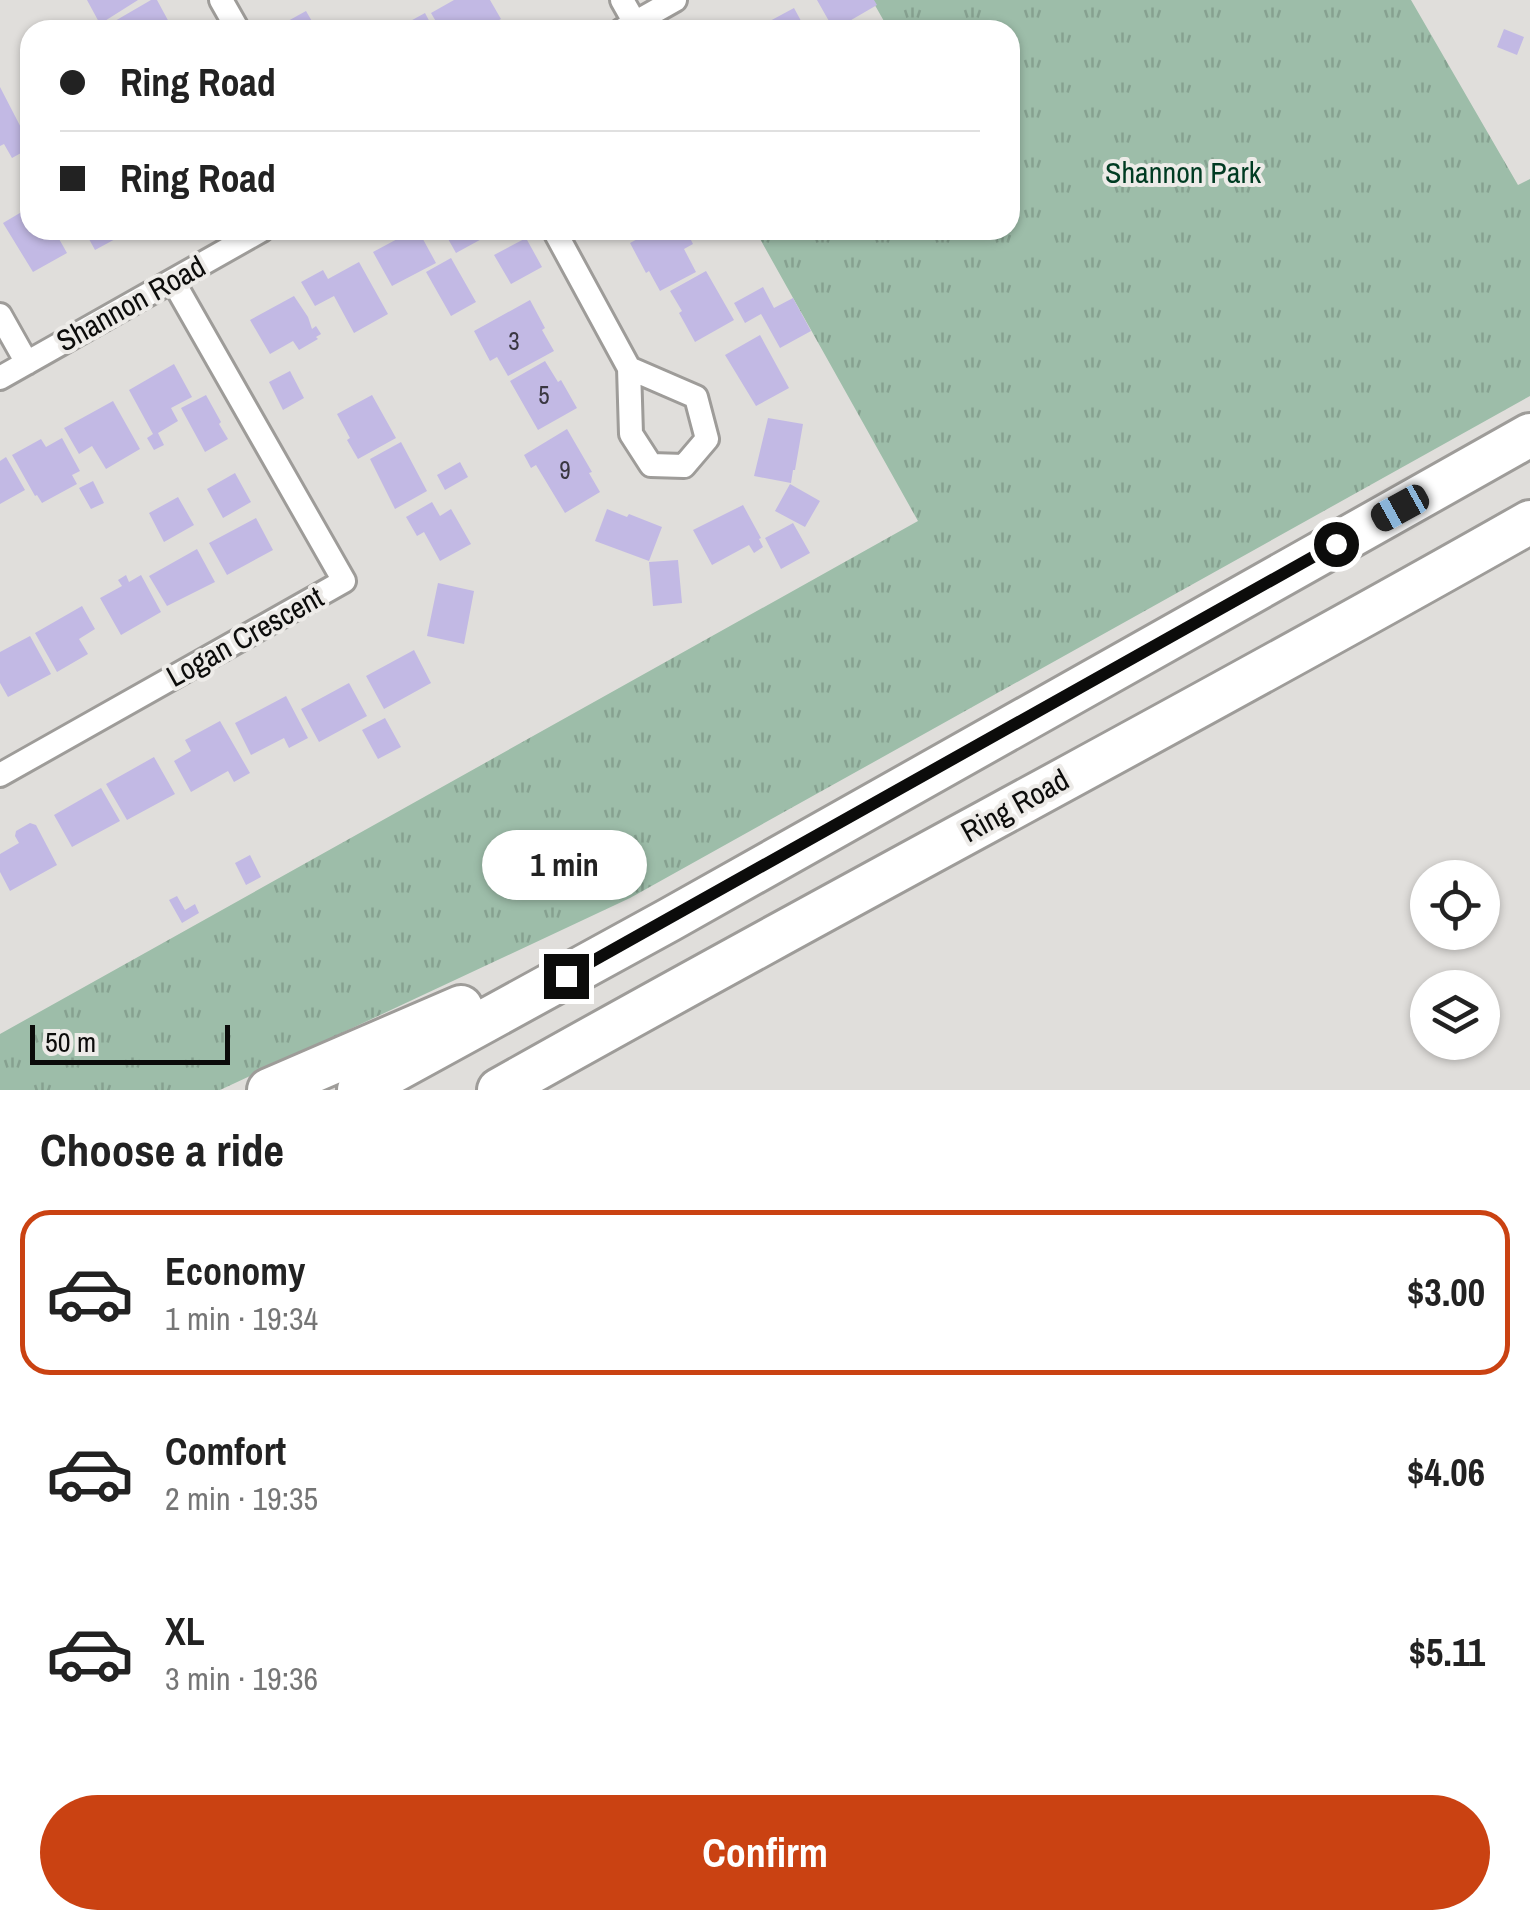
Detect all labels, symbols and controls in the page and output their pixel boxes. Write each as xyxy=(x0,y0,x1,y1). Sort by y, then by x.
text: Ring Road xyxy=(120,57,276,108)
park label: Shannon Park xyxy=(1105,152,1262,192)
text: Ring Road xyxy=(120,153,276,204)
street label: Shannon Road xyxy=(49,246,212,360)
house number: 3 xyxy=(508,324,520,358)
house number: 5 xyxy=(538,378,550,412)
house number: 9 xyxy=(559,453,571,487)
car xyxy=(1366,480,1434,536)
route start xyxy=(1314,522,1359,567)
street label: Logan Crescent xyxy=(159,576,330,696)
street label: Ring Road xyxy=(953,759,1076,851)
callout: 1 min xyxy=(484,831,648,901)
text: 1 min xyxy=(530,843,599,886)
map controls xyxy=(1410,860,1500,1060)
button: locate xyxy=(1410,860,1500,950)
route end xyxy=(544,954,589,999)
button: layers xyxy=(1410,970,1500,1060)
scale bar xyxy=(30,1020,230,1064)
text: 50 m xyxy=(45,1023,96,1061)
text: Choose a ride xyxy=(40,1119,284,1180)
text: Economy xyxy=(165,1246,305,1297)
icon: car xyxy=(45,1248,135,1338)
text: $3.00 xyxy=(1407,1267,1485,1318)
text: 1 min · 19:34 xyxy=(165,1297,318,1340)
text: Comfort xyxy=(165,1426,286,1477)
icon: car xyxy=(45,1428,135,1518)
text: $4.06 xyxy=(1407,1447,1485,1498)
text: 2 min · 19:35 xyxy=(165,1477,318,1520)
text: XL xyxy=(165,1606,205,1657)
icon: car xyxy=(45,1608,135,1698)
text: $5.11 xyxy=(1409,1627,1485,1678)
text: 3 min · 19:36 xyxy=(165,1657,318,1700)
button: Confirm xyxy=(40,1795,1490,1910)

